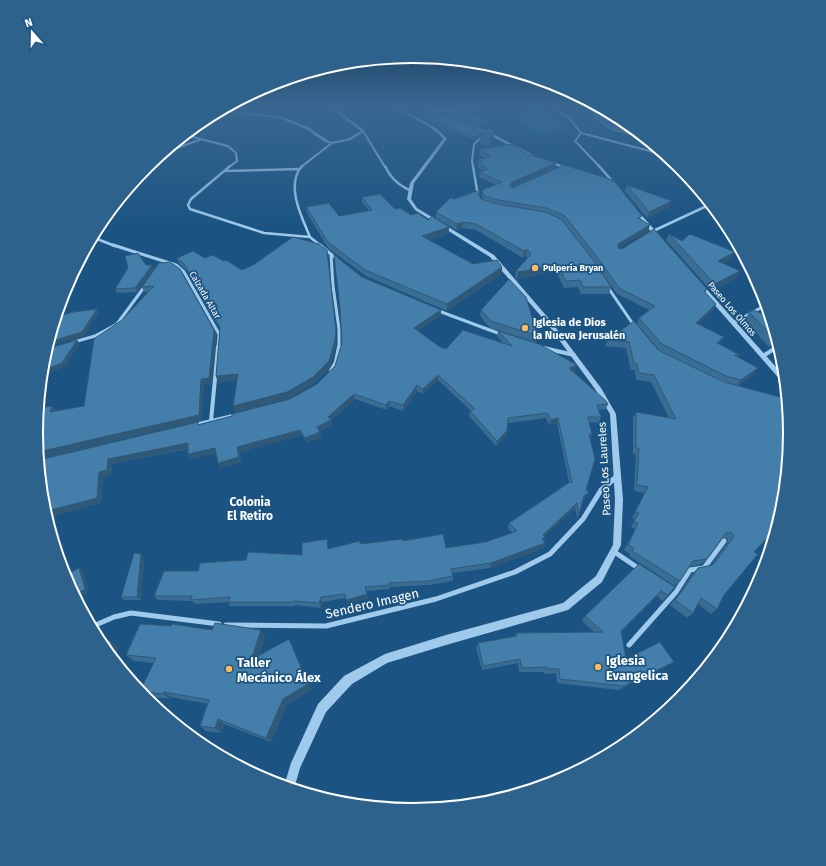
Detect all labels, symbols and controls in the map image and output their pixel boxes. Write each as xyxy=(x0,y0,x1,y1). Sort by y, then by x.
north arrow xyxy=(12,12,52,52)
text: N xyxy=(23,16,34,30)
marker: Pulpería Bryan xyxy=(530,263,540,273)
place label: Pulpería Bryan xyxy=(543,263,603,273)
street label: Calzada Altar xyxy=(187,269,223,321)
street label: Paseo Los Olmos xyxy=(706,280,758,338)
place label: Iglesia de Dios la Nueva Jerusalén xyxy=(533,316,625,342)
marker: Iglesia de Dios la Nueva Jerusalén xyxy=(520,323,530,333)
street label: Paseo Los Laureles xyxy=(596,422,613,516)
district label: Colonia El Retiro xyxy=(227,495,273,523)
street label: Sendero Imagen xyxy=(324,585,420,622)
place label: Iglesia Evangelica xyxy=(606,653,668,683)
place label: Taller Mecánico Álex xyxy=(237,655,321,685)
marker: Iglesia Evangelica xyxy=(593,662,603,672)
marker: Taller Mecánico Álex xyxy=(224,664,234,674)

